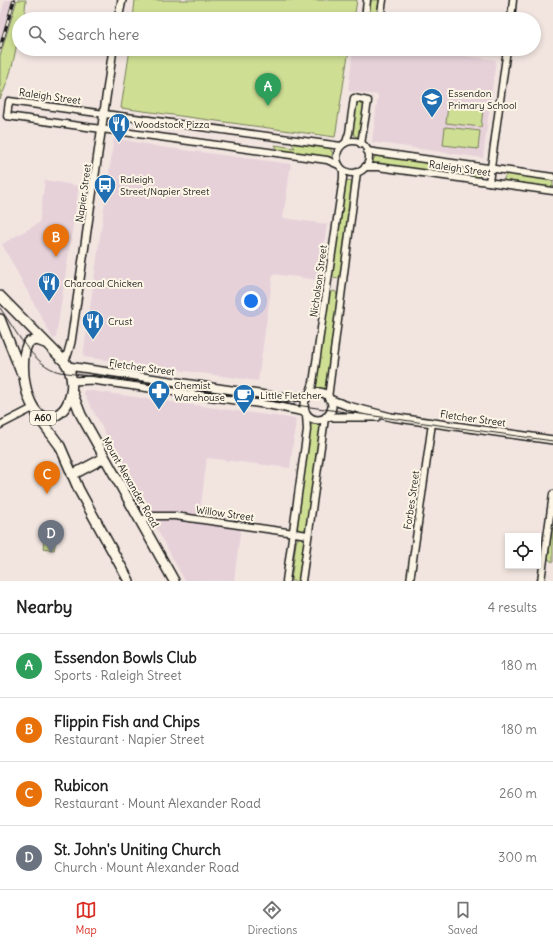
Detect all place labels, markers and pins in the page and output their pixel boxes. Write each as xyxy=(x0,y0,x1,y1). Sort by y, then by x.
pin: A xyxy=(255,73,281,106)
school or university icon: Essendon Primary School xyxy=(419,86,445,119)
place label: Essendon Primary School xyxy=(448,87,517,112)
restaurant icon: Woodstock Pizza xyxy=(106,111,132,144)
place label: Woodstock Pizza xyxy=(134,118,210,131)
bus stop icon: Raleigh Street/Napier Street xyxy=(92,172,118,205)
place label: Raleigh Street/Napier Street xyxy=(120,173,210,198)
pin: B xyxy=(43,224,69,257)
restaurant icon: Charcoal Chicken xyxy=(36,270,62,303)
place label: Charcoal Chicken xyxy=(64,277,143,290)
restaurant icon: Crust xyxy=(80,308,106,341)
place label: Crust xyxy=(108,315,133,328)
pharmacy icon: Chemist Warehouse xyxy=(146,378,172,411)
place label: Chemist Warehouse xyxy=(174,379,225,404)
cafe icon: Little Fletcher xyxy=(231,382,257,415)
place label: Little Fletcher xyxy=(260,389,321,402)
pin: C xyxy=(34,461,60,494)
pin: D xyxy=(38,520,64,553)

